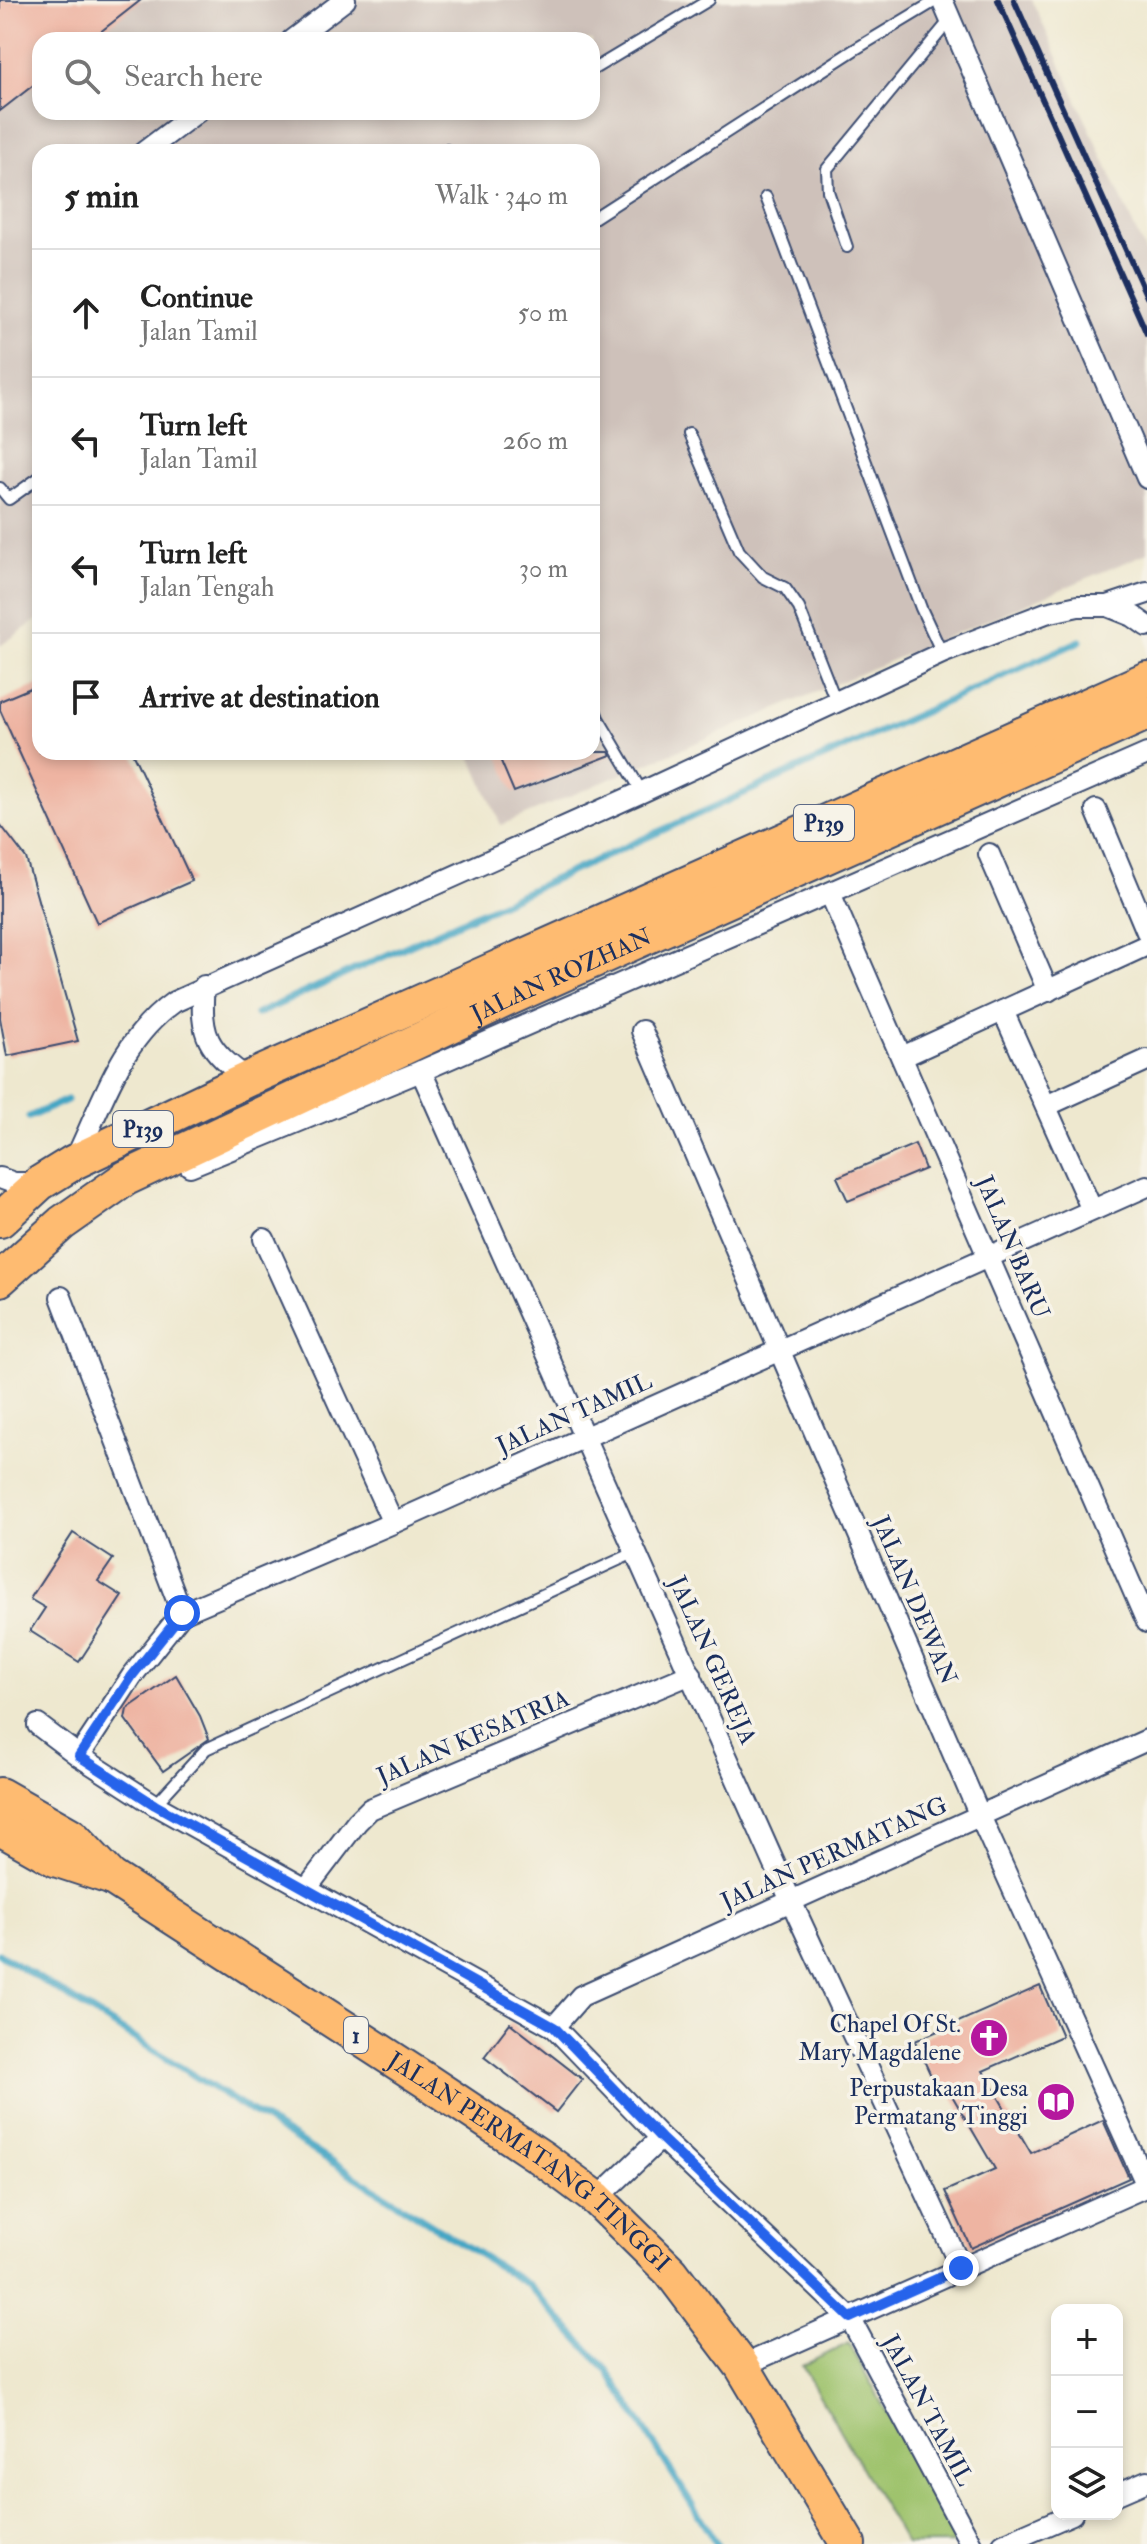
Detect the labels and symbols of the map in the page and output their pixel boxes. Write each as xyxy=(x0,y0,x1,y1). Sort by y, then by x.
road number: P139 xyxy=(794,805,854,841)
street label: JALAN ROZHAN xyxy=(465,921,657,1030)
road number: P139 xyxy=(113,1111,173,1147)
street label: JALAN BARU xyxy=(968,1170,1057,1323)
street label: JALAN TAMIL xyxy=(491,1365,657,1462)
street label: JALAN DEWAN xyxy=(865,1510,964,1690)
street label: JALAN GEREJA xyxy=(661,1570,764,1749)
route start xyxy=(164,1595,200,1631)
street label: JALAN KESATRIA xyxy=(371,1683,574,1792)
street label: JALAN PERMATANG xyxy=(715,1790,952,1918)
place label: Chapel Of St. Mary Magdalene xyxy=(799,2009,961,2068)
road number: 1 xyxy=(344,2017,368,2053)
church icon: Chapel Of St. Mary Magdalene xyxy=(968,2017,1010,2059)
street label: JALAN PERMATANG TINGGI xyxy=(381,2044,677,2279)
place label: Perpustakaan Desa Permatang Tinggi xyxy=(849,2073,1029,2132)
library icon: Perpustakaan Desa Permatang Tinggi xyxy=(1035,2081,1077,2123)
route end xyxy=(943,2250,979,2286)
street label: JALAN TAMIL xyxy=(874,2328,981,2492)

